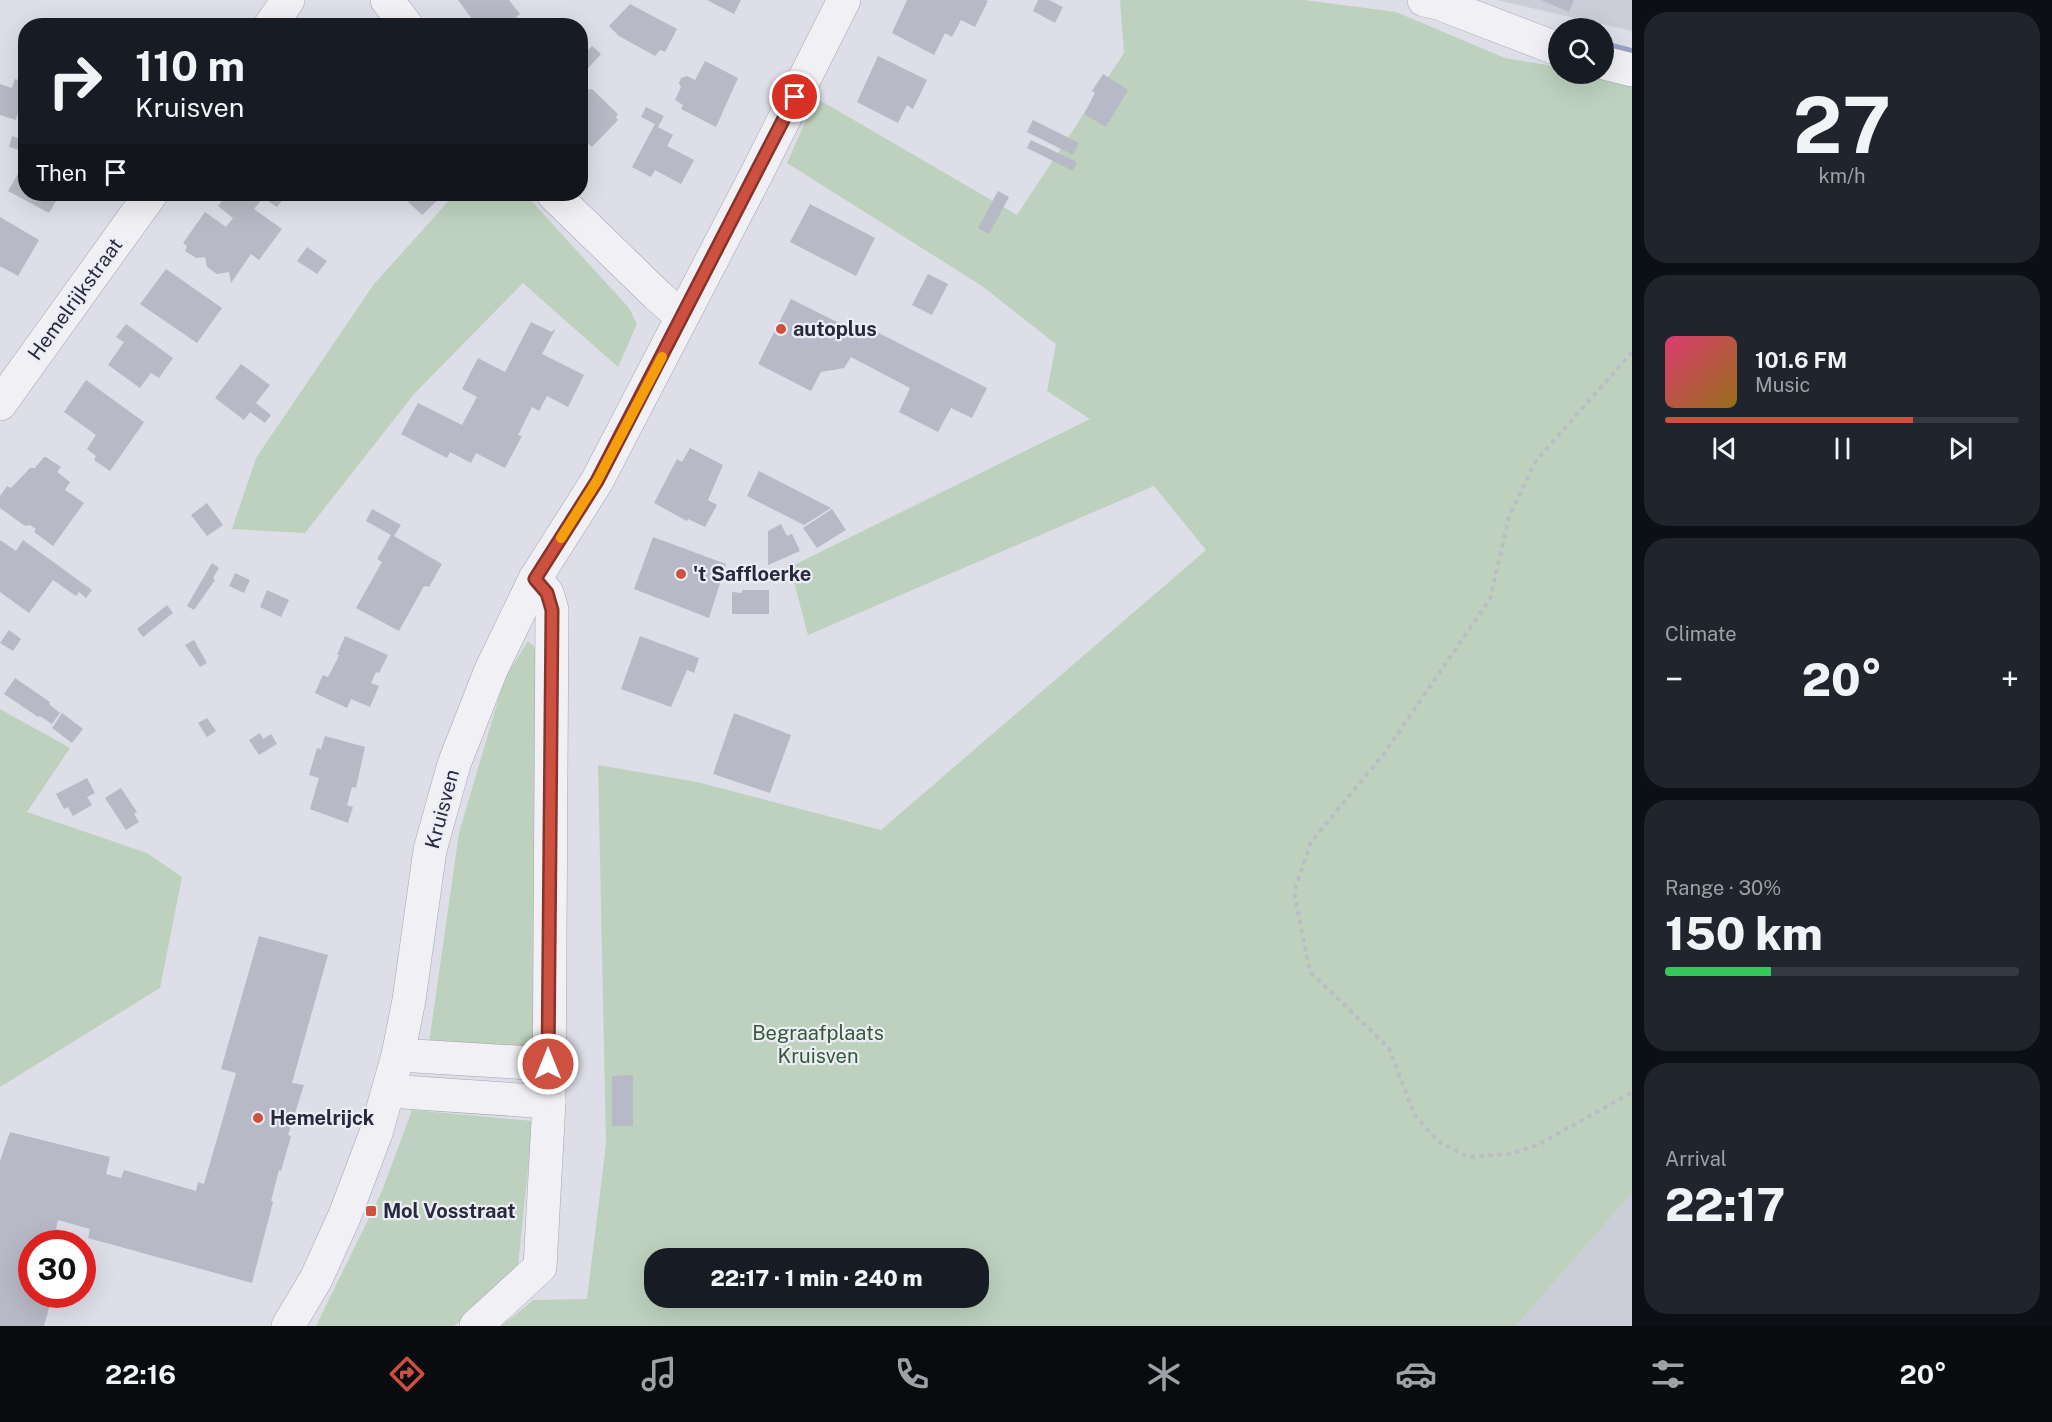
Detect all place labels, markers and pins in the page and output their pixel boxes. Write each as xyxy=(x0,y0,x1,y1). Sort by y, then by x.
pin xyxy=(769,71,820,122)
place label: autoplus xyxy=(793,317,877,341)
marker: autoplus xyxy=(774,322,788,336)
place label: 't Saffloerke xyxy=(693,562,811,586)
marker: 't Saffloerke xyxy=(674,567,688,581)
place label: Hemelrijck xyxy=(270,1106,375,1130)
marker: Hemelrijck xyxy=(251,1111,265,1125)
place label: Mol Vosstraat xyxy=(383,1199,516,1223)
marker: Mol Vosstraat xyxy=(364,1204,378,1218)

